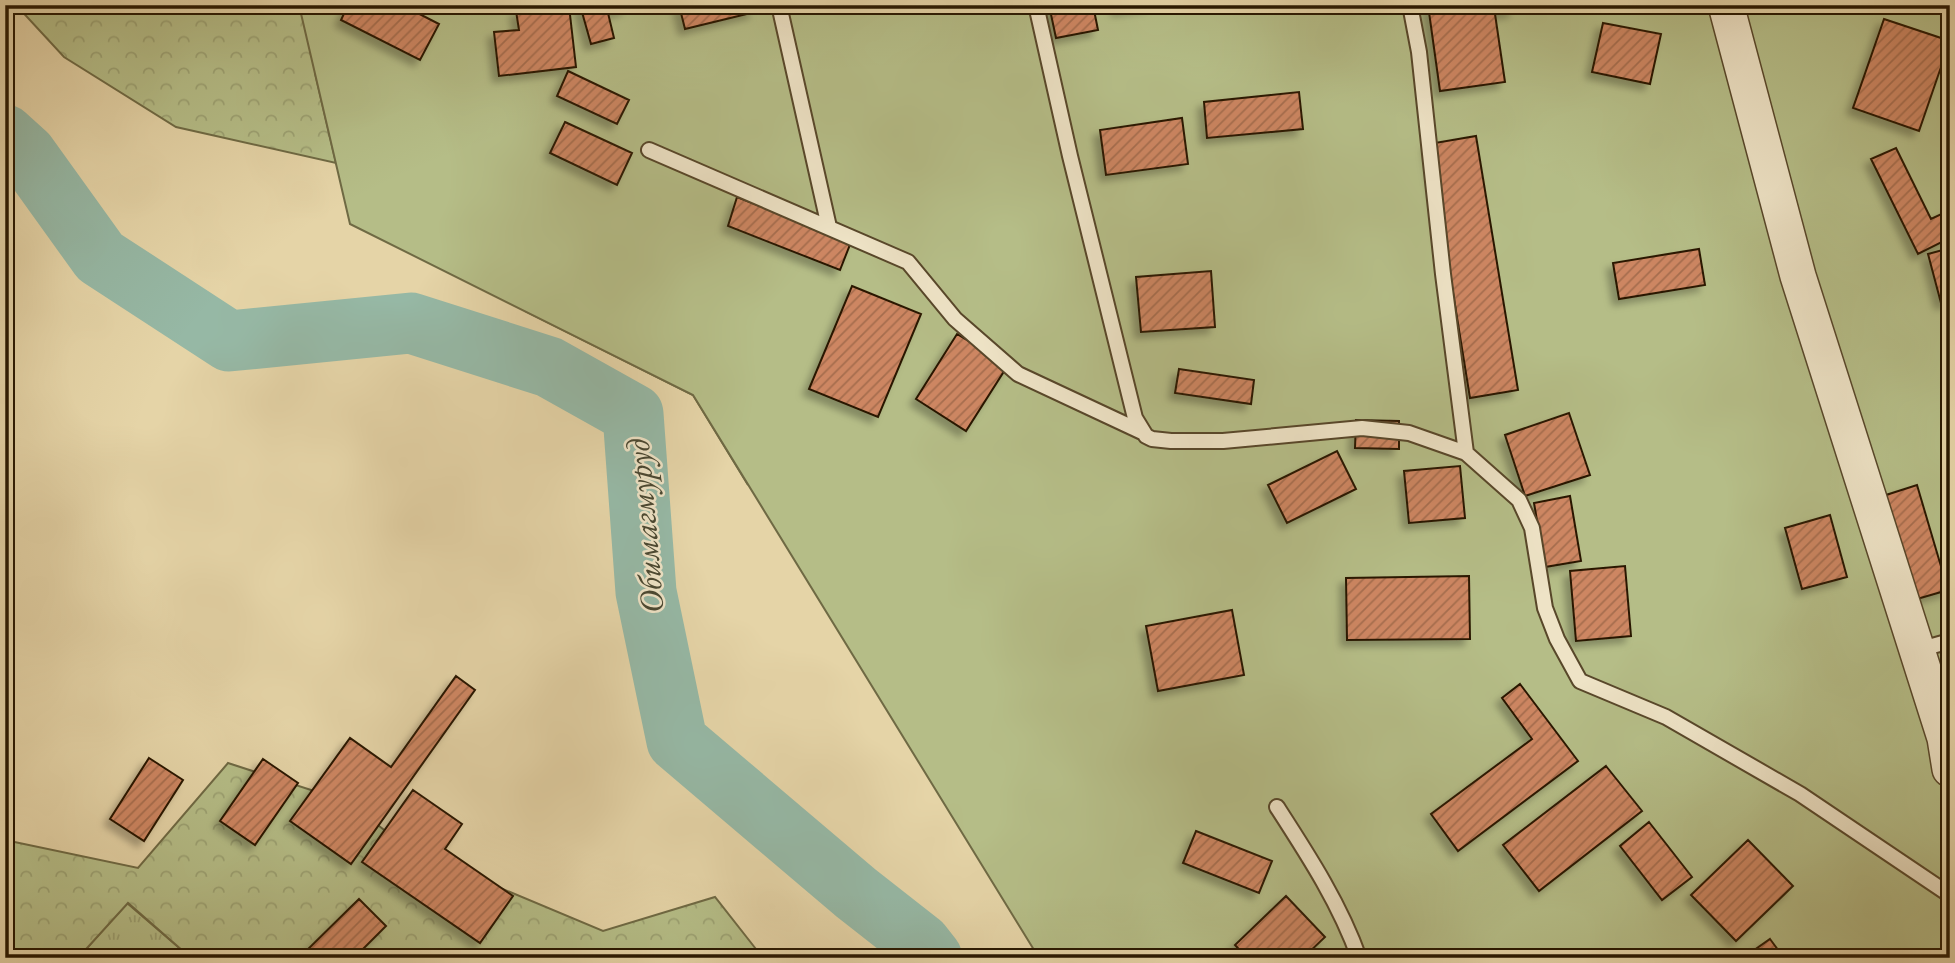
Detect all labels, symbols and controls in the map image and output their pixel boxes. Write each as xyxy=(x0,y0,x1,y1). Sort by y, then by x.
water label: Обимагмуруд xyxy=(615,436,674,615)

